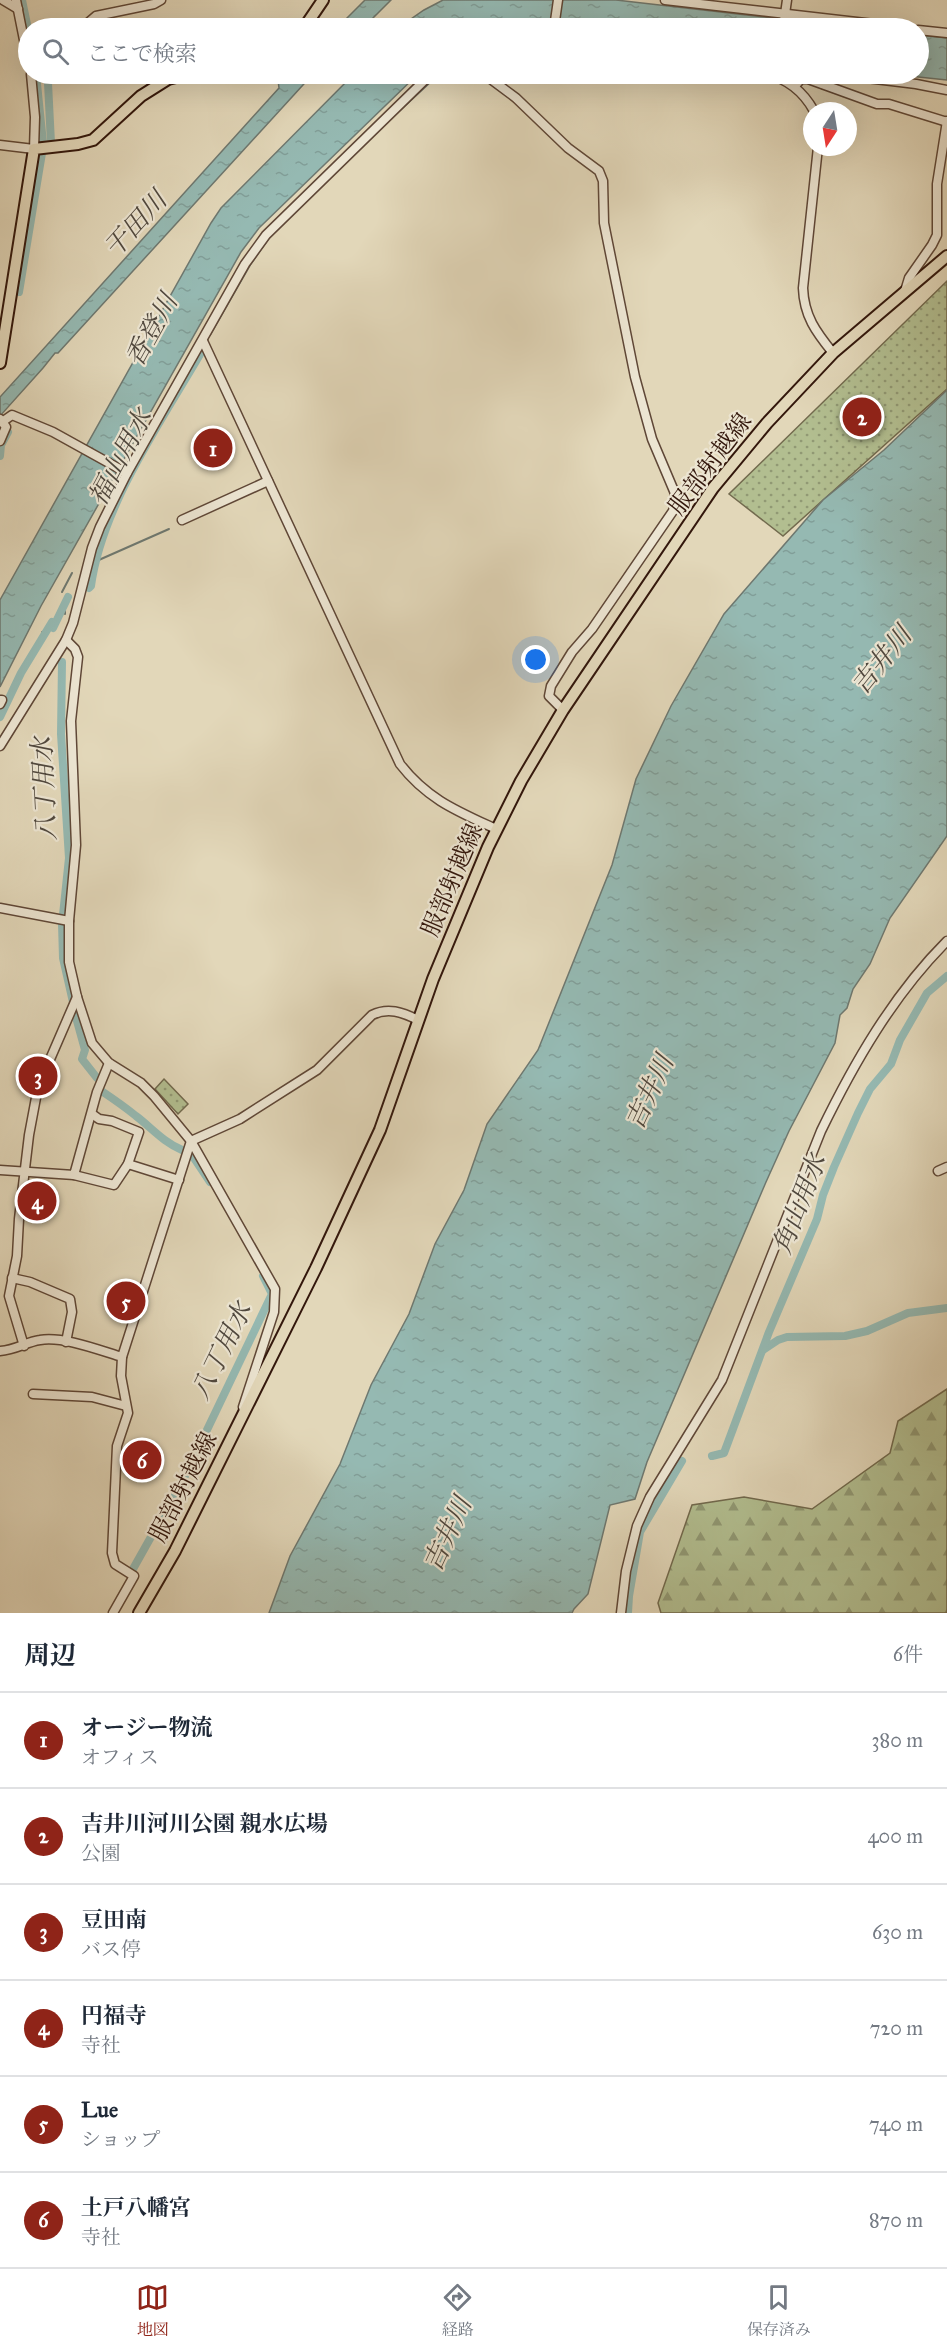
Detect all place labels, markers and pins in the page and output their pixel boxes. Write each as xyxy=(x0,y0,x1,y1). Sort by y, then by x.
pin: 2 xyxy=(842,394,882,440)
pin: 1 xyxy=(194,426,232,470)
pin: 3 xyxy=(18,1054,57,1098)
pin: 4 xyxy=(18,1178,57,1224)
pin: 5 xyxy=(106,1278,146,1324)
pin: 6 xyxy=(122,1438,162,1482)

